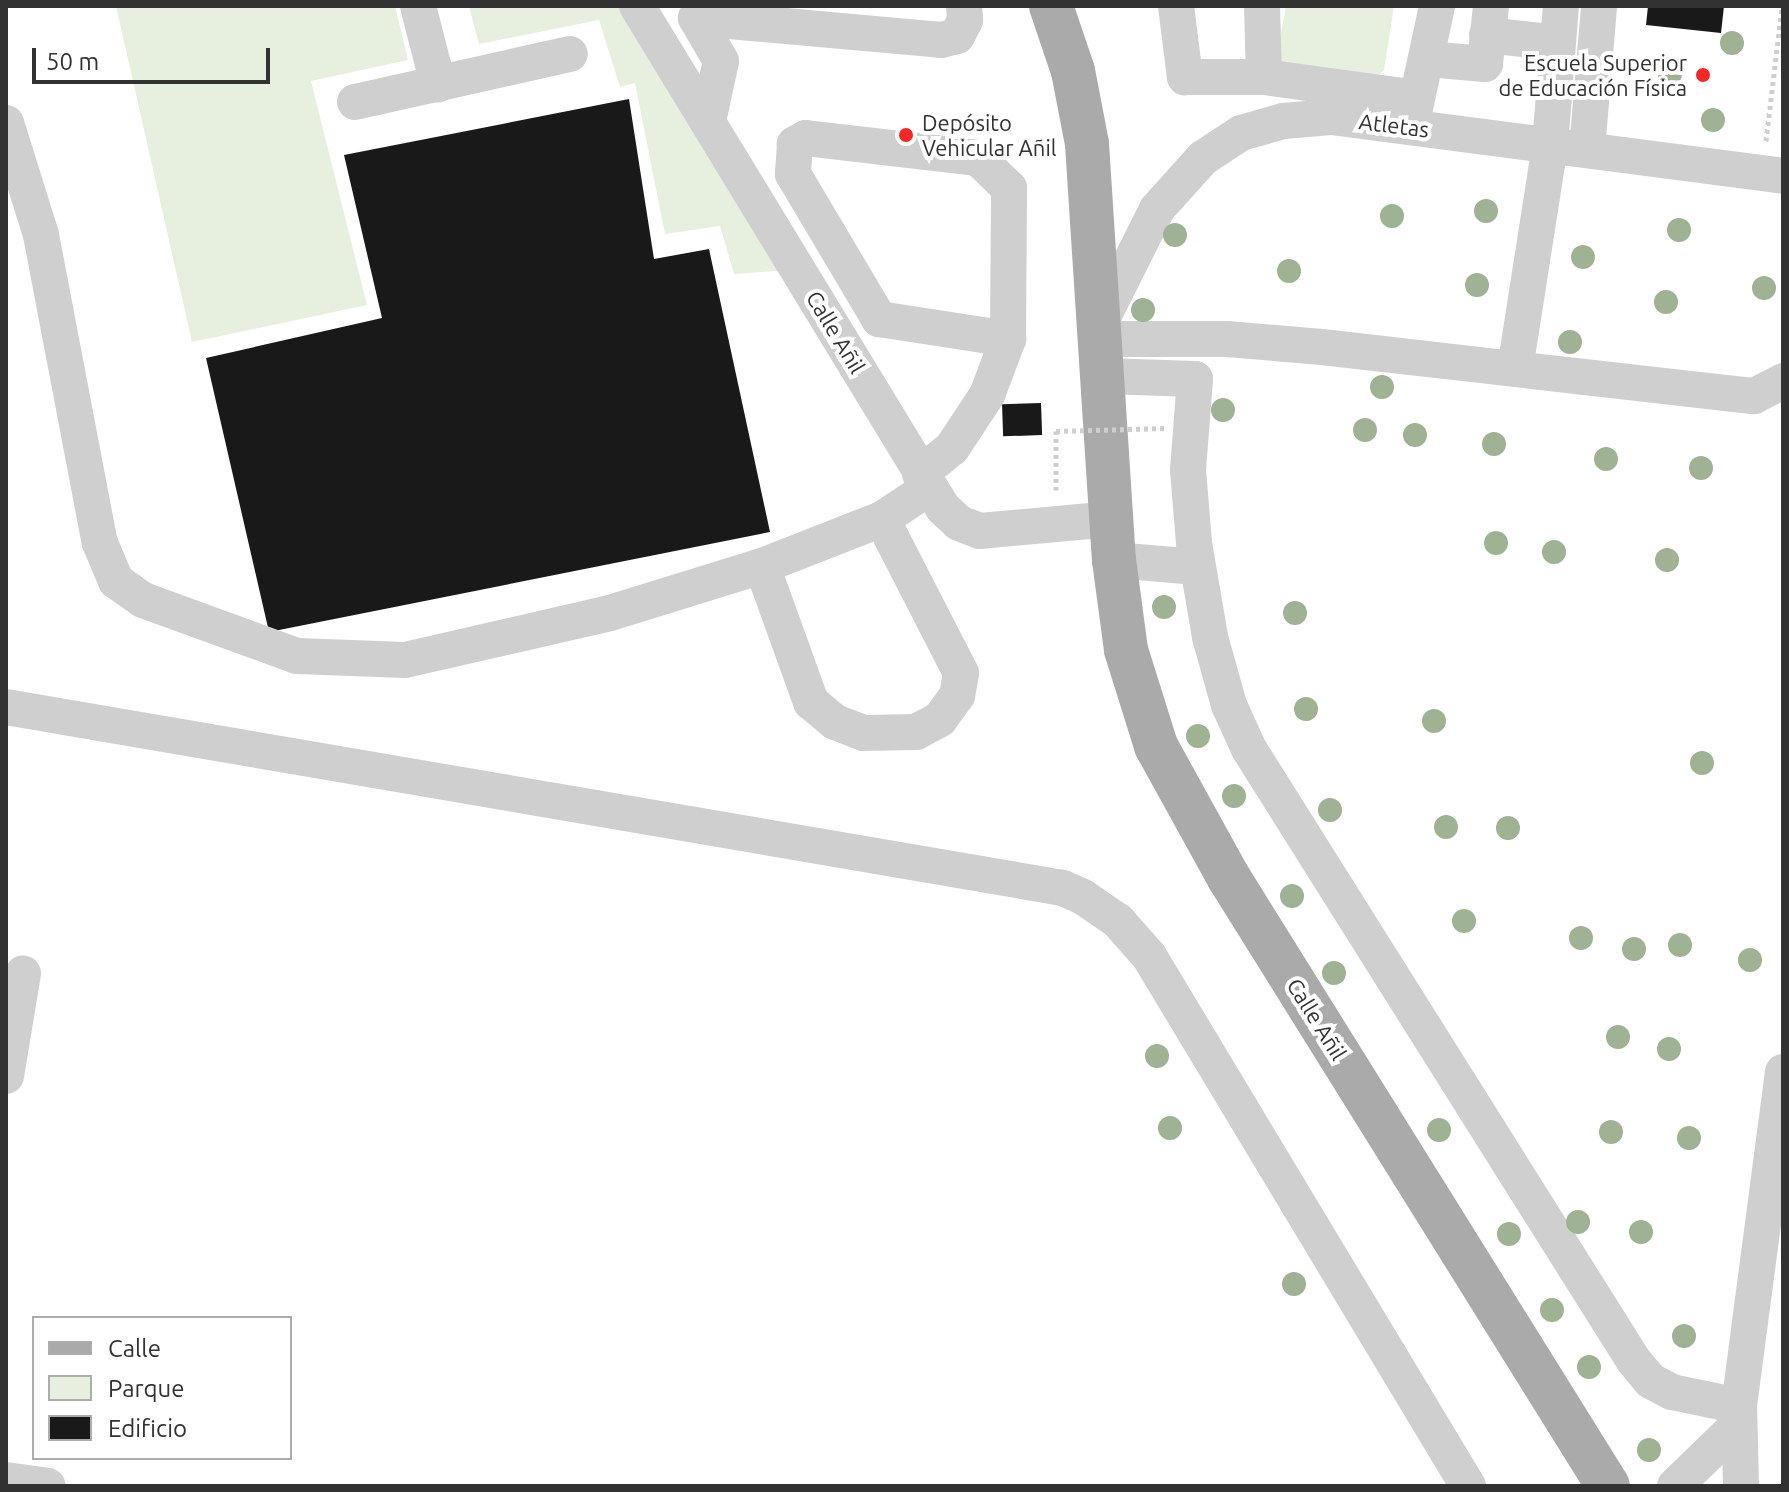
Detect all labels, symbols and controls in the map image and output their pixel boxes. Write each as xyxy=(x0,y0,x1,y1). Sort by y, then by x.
scale bar xyxy=(36,32,274,82)
text: 50 m xyxy=(46,48,99,75)
place label: Escuela Superior de Educación Física xyxy=(1499,49,1687,100)
marker: Escuela Superior de Educación Física xyxy=(1694,66,1712,84)
street label: Atletas xyxy=(1357,108,1431,142)
place label: Depósito Vehicular Añil xyxy=(922,109,1056,160)
marker: Depósito Vehicular Añil xyxy=(897,126,915,144)
street label: Calle Añil xyxy=(801,286,871,378)
street label: Calle Añil xyxy=(1282,973,1352,1065)
legend xyxy=(32,1316,292,1460)
text: Calle xyxy=(108,1335,161,1362)
text: Parque xyxy=(108,1375,185,1402)
text: Edificio xyxy=(108,1415,187,1442)

